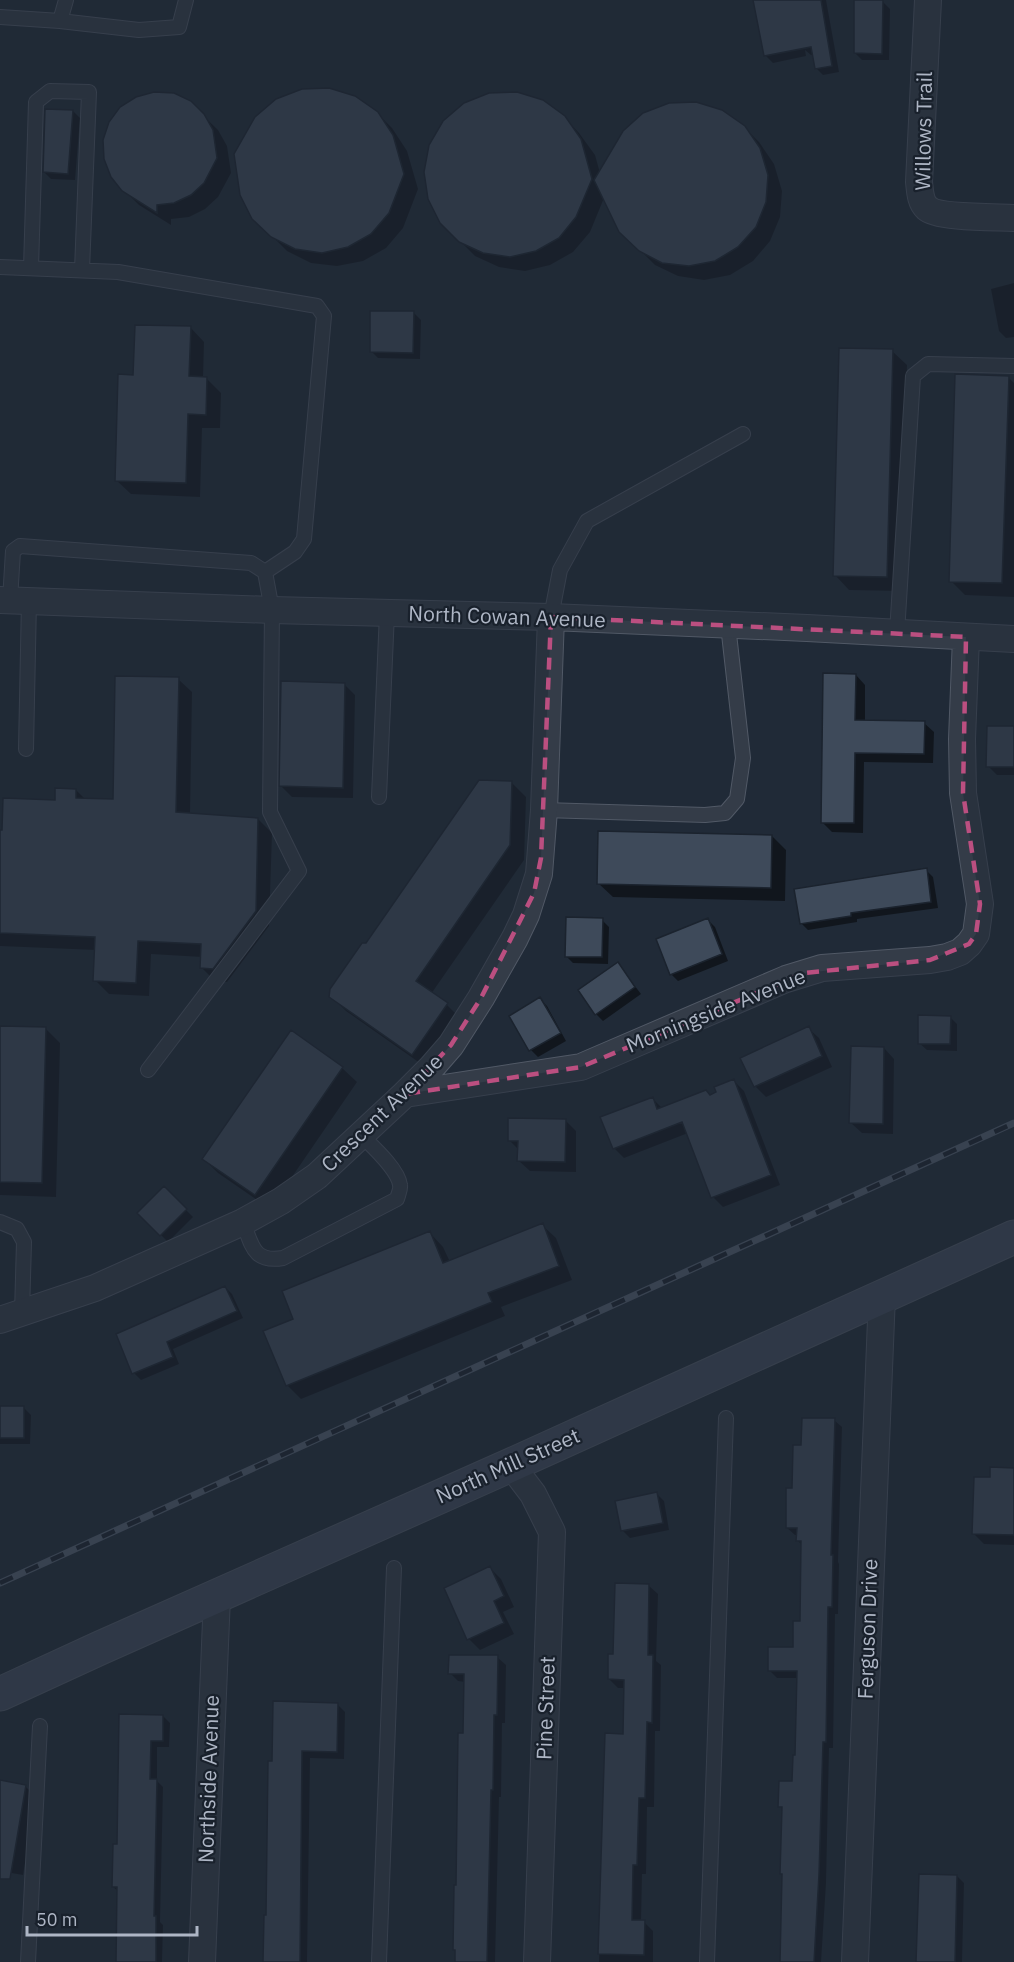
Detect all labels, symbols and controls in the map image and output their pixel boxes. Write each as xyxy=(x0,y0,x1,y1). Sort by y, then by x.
street label: Willows Trail xyxy=(908,71,938,191)
street label: North Cowan Avenue xyxy=(408,599,606,633)
street label: Morningside Avenue xyxy=(622,961,809,1059)
street label: Crescent Avenue xyxy=(314,1047,448,1177)
street label: North Mill Street xyxy=(431,1421,584,1509)
street label: Ferguson Drive xyxy=(851,1558,883,1700)
street label: Pine Street xyxy=(529,1656,561,1760)
street label: Northside Avenue xyxy=(191,1695,225,1863)
scale bar xyxy=(27,1899,196,1937)
text: 50 m xyxy=(36,1908,78,1931)

